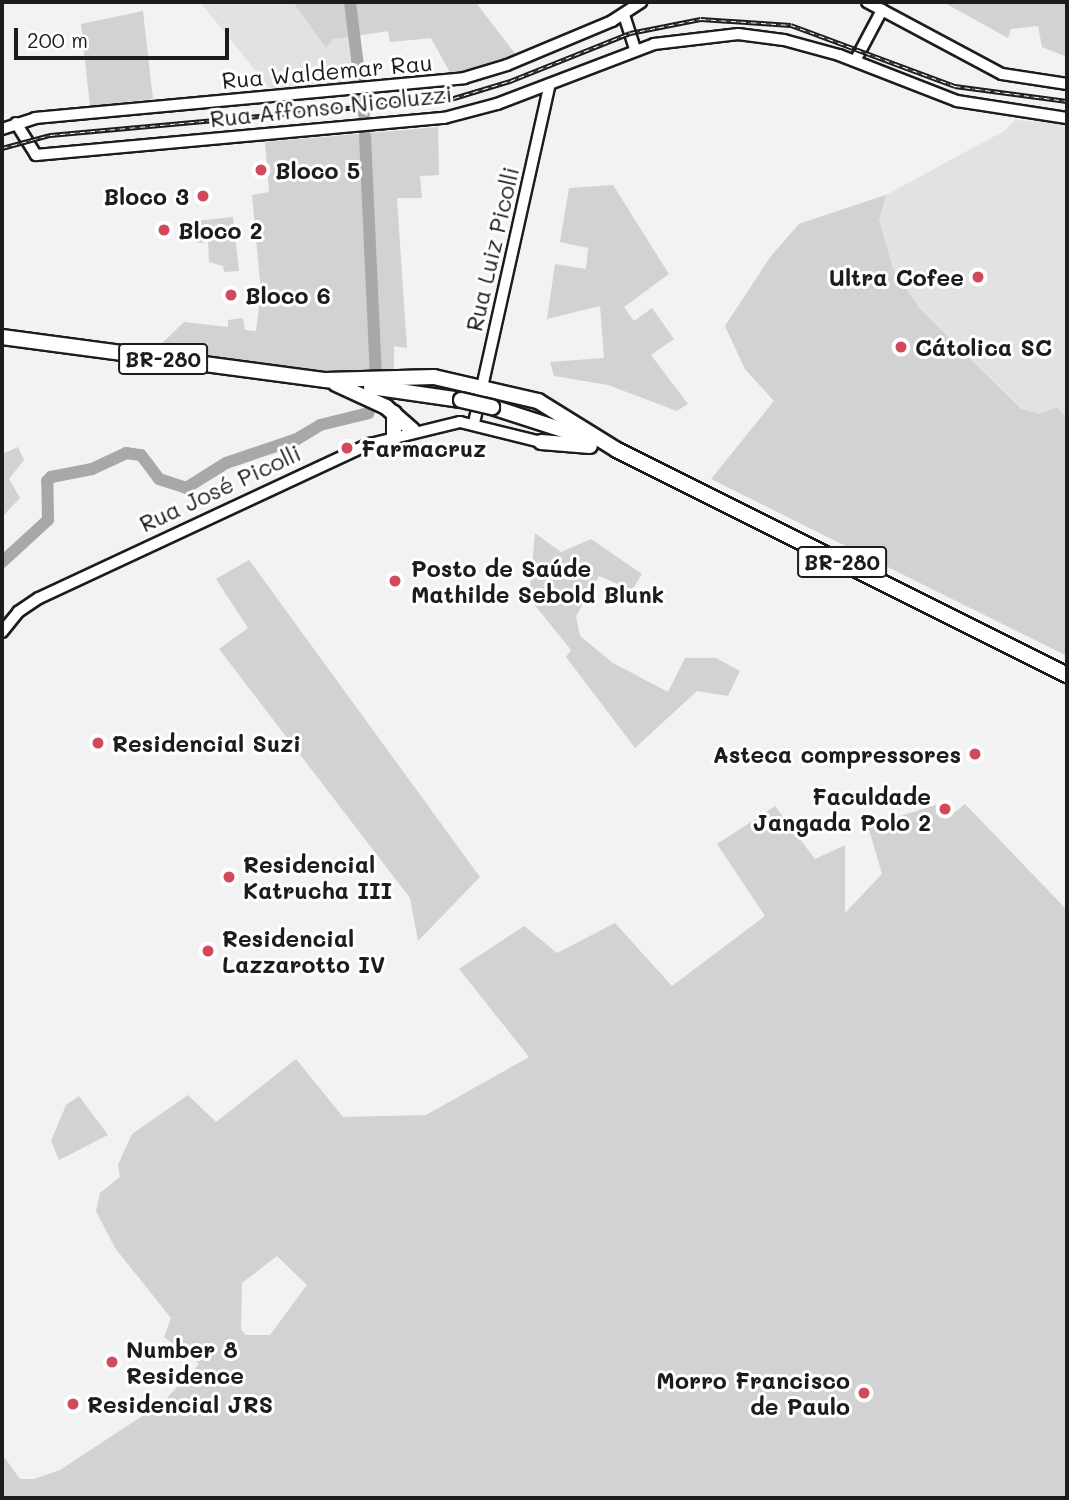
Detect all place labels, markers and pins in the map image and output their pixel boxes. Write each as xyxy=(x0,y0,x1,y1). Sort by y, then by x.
place label: Bloco 5 xyxy=(275,156,360,184)
marker: Bloco 5 xyxy=(253,162,269,178)
place label: Bloco 3 xyxy=(104,182,189,210)
marker: Bloco 3 xyxy=(195,188,211,204)
place label: Bloco 2 xyxy=(178,216,263,244)
marker: Bloco 2 xyxy=(156,222,172,238)
place label: Ultra Cofee xyxy=(829,263,964,291)
marker: Ultra Cofee xyxy=(970,269,986,285)
place label: Bloco 6 xyxy=(245,281,331,309)
marker: Bloco 6 xyxy=(223,287,239,303)
place label: Cátolica SC xyxy=(915,333,1052,361)
marker: Cátolica SC xyxy=(893,339,909,355)
place label: Farmacruz xyxy=(361,434,486,462)
marker: Farmacruz xyxy=(339,440,355,456)
place label: Posto de Saúde Mathilde Sebold Blunk xyxy=(411,554,664,608)
marker: Posto de Saúde Mathilde Sebold Blunk xyxy=(385,571,405,591)
place label: Residencial Suzi xyxy=(112,729,301,757)
marker: Residencial Suzi xyxy=(90,735,106,751)
place label: Asteca compressores xyxy=(713,740,961,768)
marker: Asteca compressores xyxy=(967,746,983,762)
place label: Faculdade Jangada Polo 2 xyxy=(753,782,931,836)
marker: Faculdade Jangada Polo 2 xyxy=(937,801,953,817)
place label: Residencial Katrucha III xyxy=(243,850,392,904)
marker: Residencial Katrucha III xyxy=(221,869,237,885)
place label: Residencial Lazzarotto IV xyxy=(222,924,385,978)
marker: Residencial Lazzarotto IV xyxy=(200,943,216,959)
place label: Number 8 Residence xyxy=(126,1335,244,1389)
marker: Number 8 Residence xyxy=(104,1354,120,1370)
place label: Morro Francisco de Paulo xyxy=(656,1366,850,1420)
marker: Morro Francisco de Paulo xyxy=(856,1385,872,1401)
place label: Residencial JRS xyxy=(87,1390,273,1418)
marker: Residencial JRS xyxy=(65,1396,81,1412)

